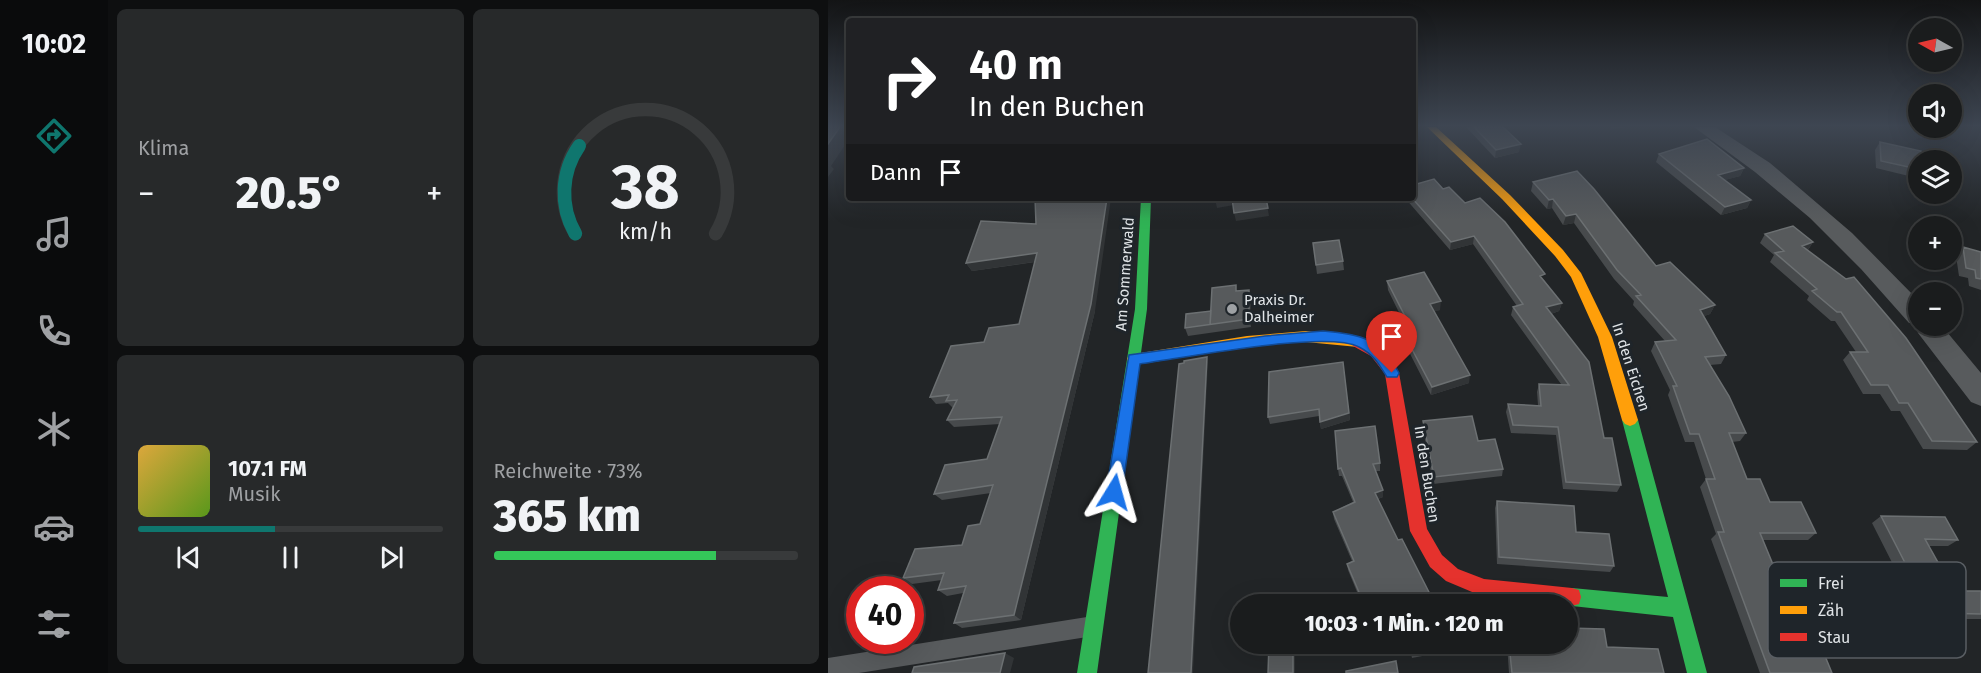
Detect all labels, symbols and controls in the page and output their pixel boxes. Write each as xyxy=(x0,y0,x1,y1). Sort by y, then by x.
north arrow xyxy=(1908,18,1962,72)
map controls xyxy=(1908,18,1962,336)
text: 10:02 xyxy=(22,28,86,60)
text: 40 m xyxy=(969,40,1063,90)
icon: right xyxy=(870,42,948,120)
button: sound xyxy=(1908,84,1962,138)
text: In den Buchen xyxy=(969,91,1145,123)
icon: directions xyxy=(33,115,75,157)
text: Klima xyxy=(138,136,189,160)
text: 38 xyxy=(610,150,680,225)
button: layers xyxy=(1908,150,1962,204)
icon: arrive xyxy=(934,156,967,189)
text: Dann xyxy=(870,159,922,186)
text: 20.5° xyxy=(236,166,345,220)
text: − xyxy=(138,174,155,214)
text: + xyxy=(426,174,442,214)
icon: music xyxy=(33,213,75,255)
button: + xyxy=(1908,216,1962,270)
street label: Am Sommerwald xyxy=(1112,217,1138,331)
text: km/h xyxy=(619,220,672,246)
button: − xyxy=(1908,282,1962,336)
place label: Praxis Dr. Dalheimer xyxy=(1244,291,1314,326)
marker: Praxis Dr. Dalheimer xyxy=(1225,302,1239,316)
icon: phone xyxy=(33,310,75,352)
pin xyxy=(1366,311,1417,373)
icon: arrive xyxy=(1375,320,1408,353)
street label: In den Eichen xyxy=(1608,320,1654,414)
icon: climate xyxy=(33,408,75,450)
street label: In den Buchen xyxy=(1410,424,1444,524)
text: 107.1 FM xyxy=(228,455,307,482)
text: Reichweite · 73% xyxy=(494,459,642,483)
position arrow xyxy=(1082,460,1146,524)
text: Musik xyxy=(228,482,280,506)
text: 365 km xyxy=(494,489,641,543)
icon: car xyxy=(33,506,75,548)
icon: previous xyxy=(172,541,205,574)
icon: pause xyxy=(274,541,307,574)
icon: next xyxy=(375,541,408,574)
legend xyxy=(1768,562,1966,658)
text: Frei xyxy=(1818,574,1844,593)
speed limit sign: 40 xyxy=(846,576,924,654)
text: Zäh xyxy=(1818,601,1844,620)
icon: filters xyxy=(33,603,75,645)
text: 10:03 · 1 Min. · 120 m xyxy=(1304,610,1504,637)
text: Stau xyxy=(1818,628,1850,647)

